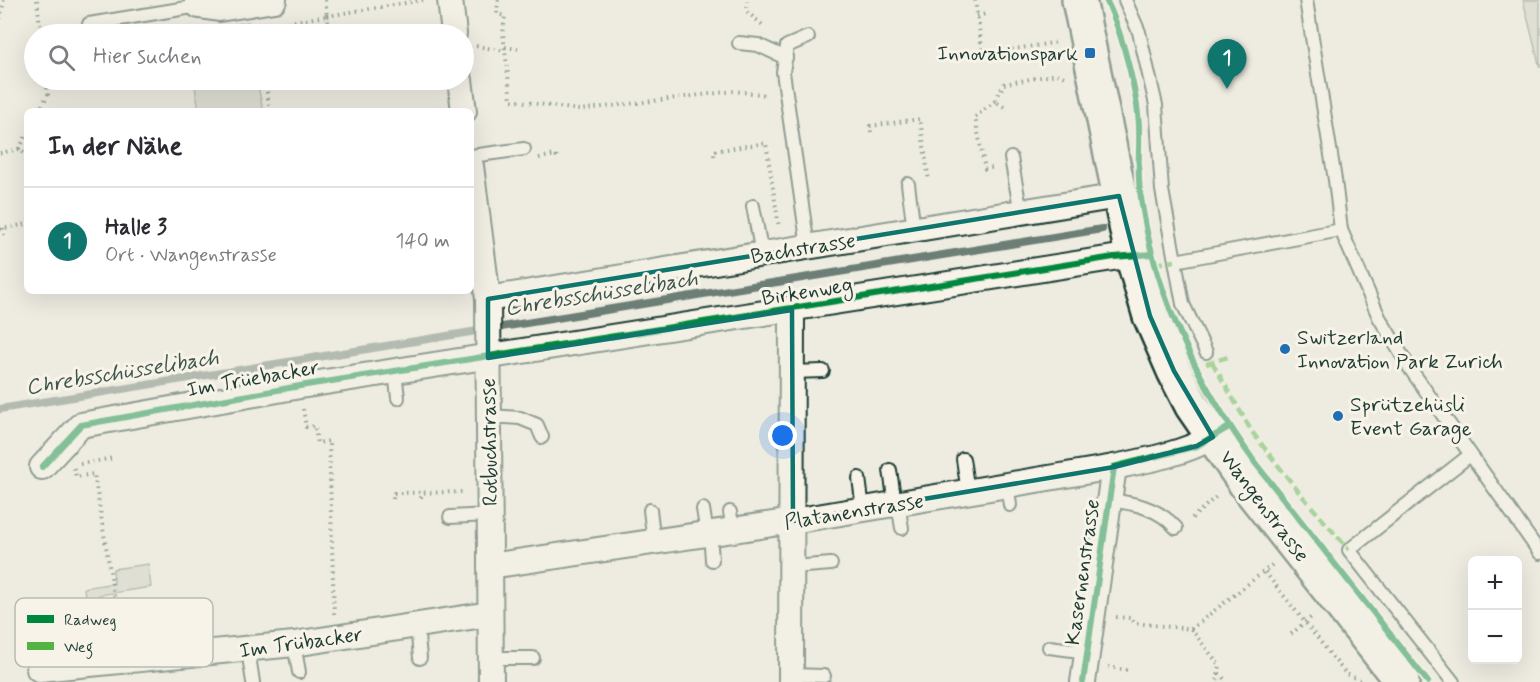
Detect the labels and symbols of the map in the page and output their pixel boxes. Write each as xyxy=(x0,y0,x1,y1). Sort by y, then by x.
place label: Innovationspark xyxy=(937,40,1078,68)
pin: 1 xyxy=(1208,40,1246,89)
marker: Innovationspark xyxy=(1083,46,1097,60)
street label: Bachstrasse xyxy=(749,227,858,271)
water label: Chrebsschüsselibach xyxy=(503,265,700,323)
street label: Birkenweg xyxy=(760,271,855,314)
place label: Switzerland Innovation Park Zurich xyxy=(1297,324,1503,376)
marker: Switzerland Innovation Park Zurich xyxy=(1278,342,1292,356)
water label: Chrebsschüsselibach xyxy=(24,344,221,402)
street label: Im Trüebacker xyxy=(185,354,322,404)
street label: Rotbuchstrasse xyxy=(475,378,505,506)
place label: Sprützehüsli Event Garage xyxy=(1350,391,1472,444)
marker: Sprützehüsli Event Garage xyxy=(1331,409,1345,423)
your location xyxy=(768,421,797,450)
street label: Wangenstrasse xyxy=(1212,445,1315,569)
street label: Platanenstrasse xyxy=(782,487,926,537)
street label: Kasernenstrasse xyxy=(1059,497,1107,647)
legend xyxy=(15,598,213,667)
text: Radweg xyxy=(64,610,116,631)
street label: Im Trübacker xyxy=(238,620,365,665)
text: Weg xyxy=(64,637,93,659)

